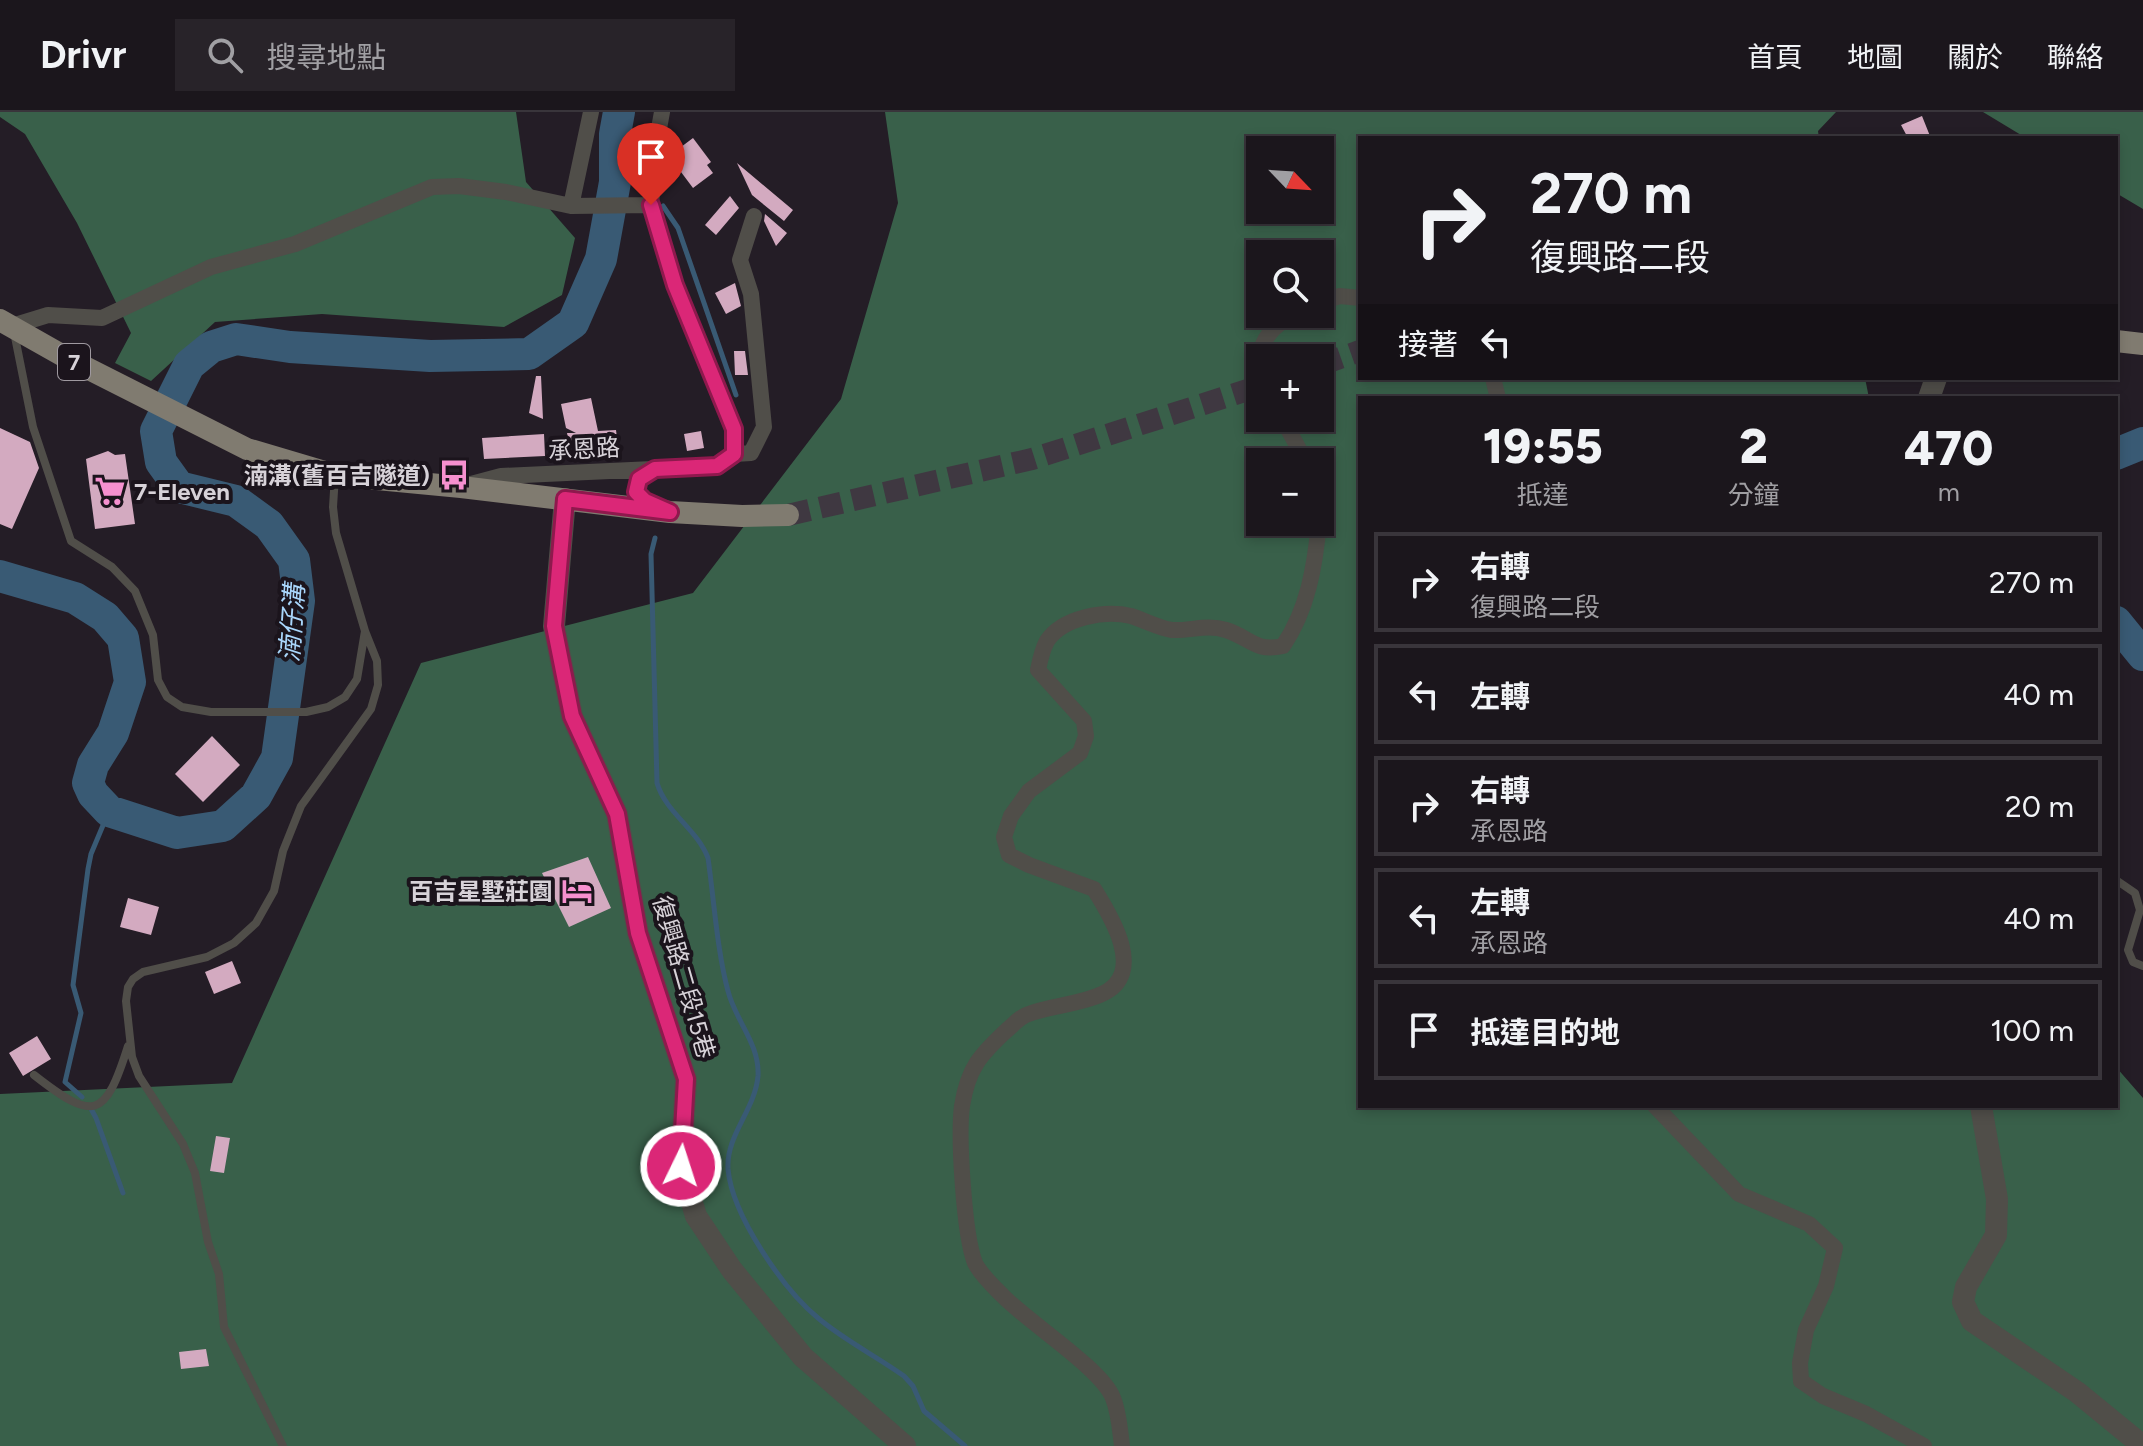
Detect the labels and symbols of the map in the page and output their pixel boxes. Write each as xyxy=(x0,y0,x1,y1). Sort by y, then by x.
pin xyxy=(617,123,685,205)
north arrow xyxy=(1246,136,1334,224)
road number: 7 xyxy=(58,344,90,380)
street label: 承恩路 xyxy=(547,433,621,465)
bus stop icon: 湳溝(舊百吉隧道) xyxy=(437,458,471,492)
place label: 湳溝(舊百吉隧道) xyxy=(244,461,430,490)
supermarket icon: 7-Eleven xyxy=(93,474,127,508)
place label: 7-Eleven xyxy=(134,477,230,506)
water label: 湳仔溝 xyxy=(273,579,311,663)
hotel icon: 百吉星墅莊園 xyxy=(560,874,594,908)
place label: 百吉星墅莊園 xyxy=(409,877,553,906)
street label: 復興路二段15巷 xyxy=(647,892,721,1062)
position arrow xyxy=(639,1124,723,1208)

